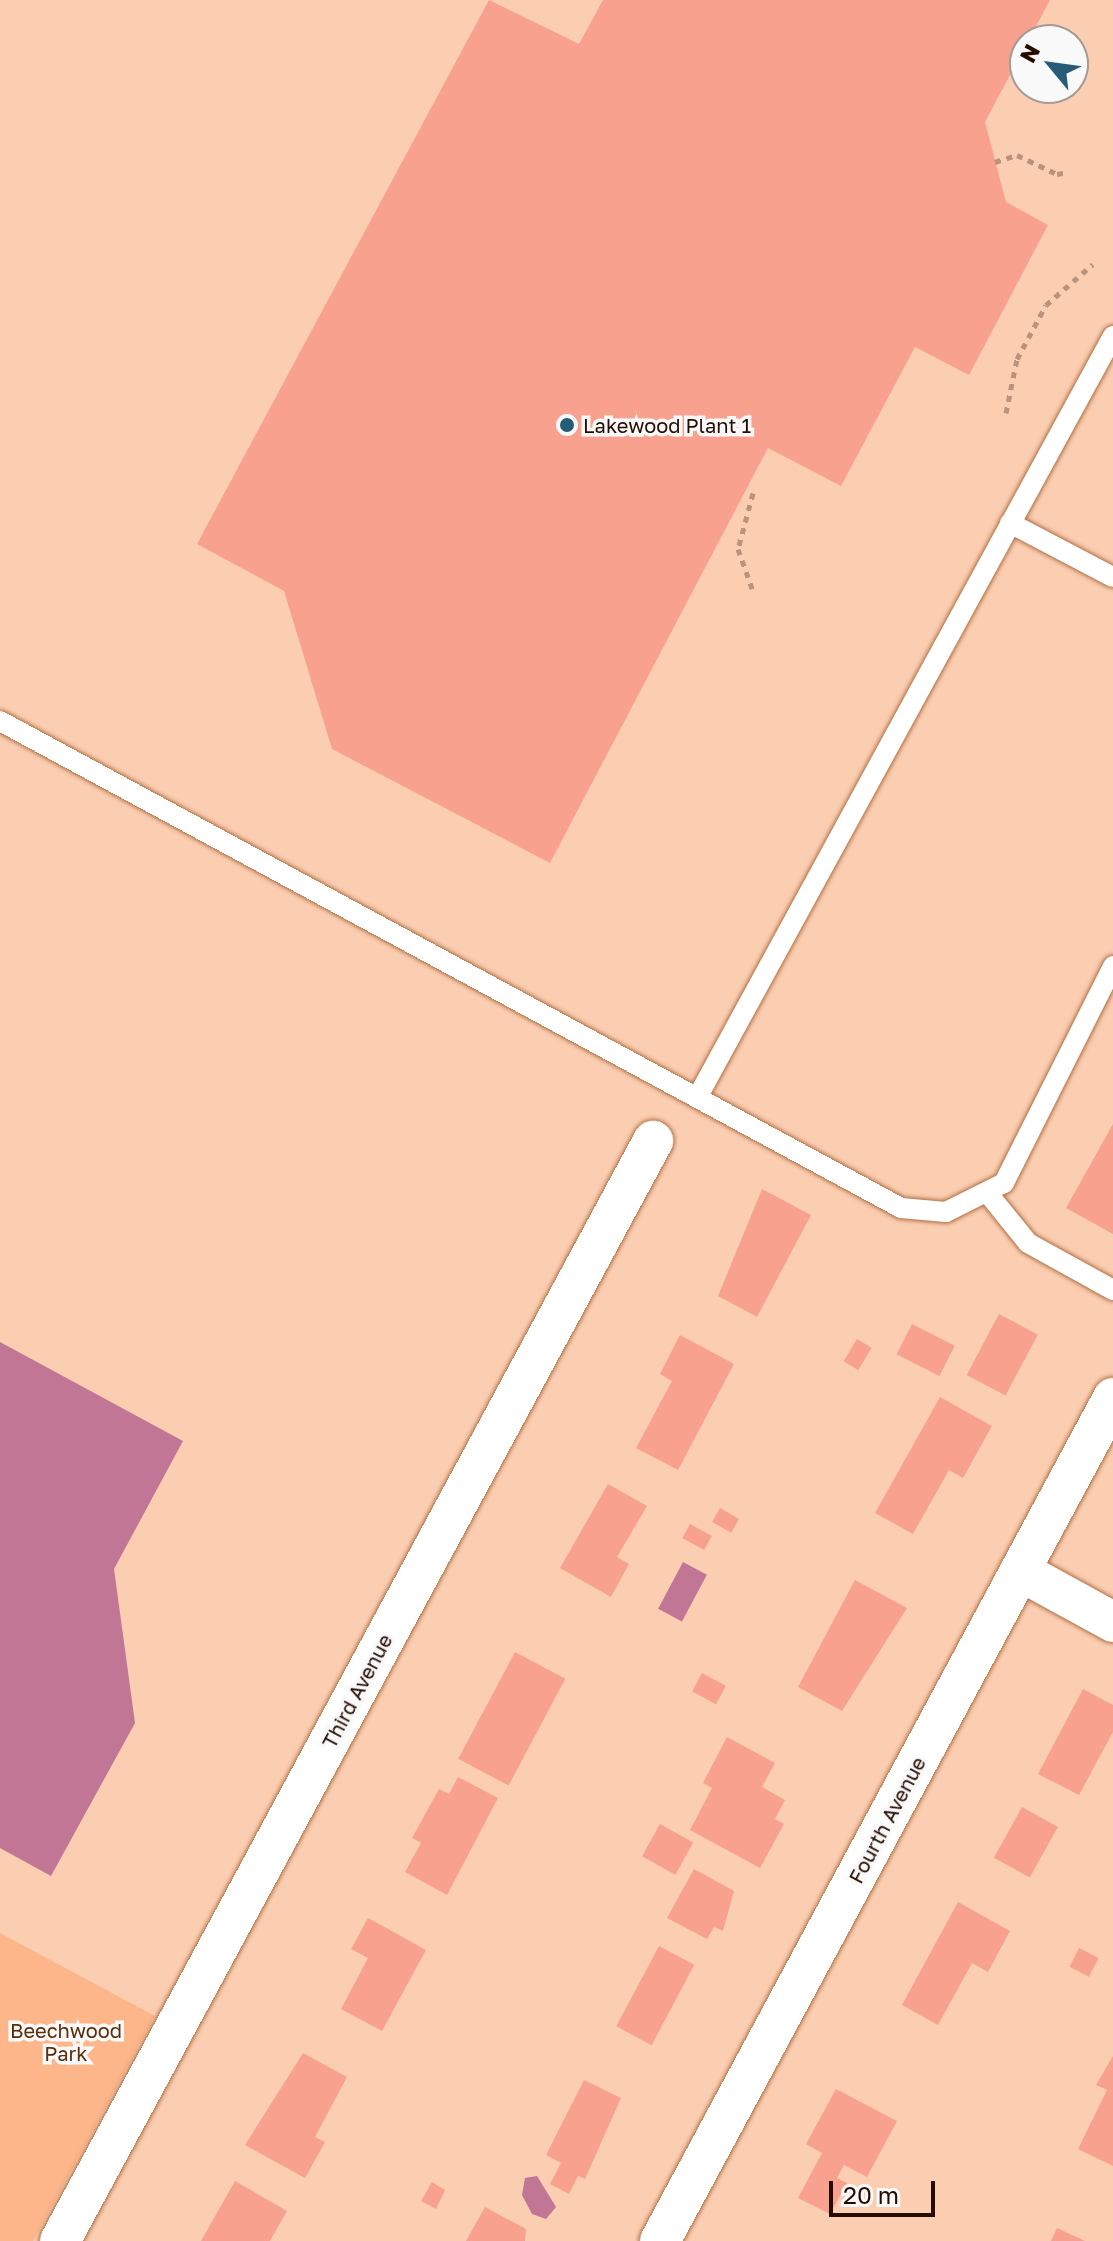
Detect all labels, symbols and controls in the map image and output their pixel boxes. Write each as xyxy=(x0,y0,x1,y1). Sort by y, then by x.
north arrow xyxy=(1009,24,1089,104)
text: N xyxy=(1013,39,1045,67)
place label: Lakewood Plant 1 xyxy=(583,413,751,437)
marker: Lakewood Plant 1 xyxy=(558,416,576,434)
street label: Third Avenue xyxy=(317,1630,397,1752)
street label: Fourth Avenue xyxy=(844,1753,930,1887)
park label: Beechwood Park xyxy=(10,2019,122,2066)
scale bar xyxy=(833,2165,939,2215)
text: 20 m xyxy=(843,2180,899,2209)

